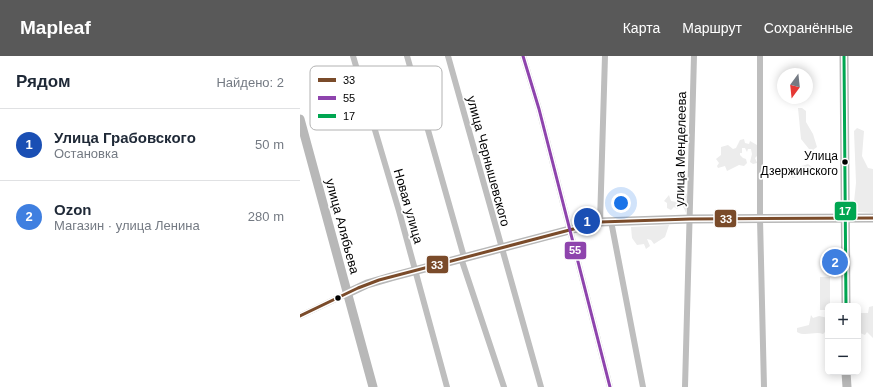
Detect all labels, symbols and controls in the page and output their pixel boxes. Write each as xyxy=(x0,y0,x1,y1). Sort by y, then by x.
text: Mapleaf xyxy=(20,17,91,38)
text: Карта xyxy=(623,20,660,36)
text: Маршрут xyxy=(682,20,742,36)
text: Сохранённые xyxy=(764,20,853,36)
legend xyxy=(310,66,442,130)
north arrow xyxy=(777,68,813,104)
text: Рядом xyxy=(16,72,71,91)
text: 33 xyxy=(343,74,355,86)
text: Найдено: 2 xyxy=(216,75,284,90)
street label: улица Менделеева xyxy=(672,91,689,207)
text: 55 xyxy=(343,92,355,104)
street label: улица Чернышевского xyxy=(464,94,513,228)
text: 17 xyxy=(343,110,355,122)
text: Улица Грабовского xyxy=(54,129,196,146)
text: 1 xyxy=(25,137,33,152)
text: 50 m xyxy=(255,137,284,152)
text: Остановка xyxy=(54,146,118,161)
place label: Улица Дзержинского xyxy=(761,149,838,178)
marker: Улица Дзержинского xyxy=(840,157,850,167)
street label: Новая улица xyxy=(391,167,427,246)
street label: улица Алябьева xyxy=(323,177,363,276)
your location xyxy=(611,193,631,213)
text: Ozon xyxy=(54,201,92,218)
line badge: 17 xyxy=(834,201,857,221)
text: 17 xyxy=(839,205,851,217)
pin: 1 xyxy=(574,206,600,236)
text: 2 xyxy=(25,209,33,224)
text: 280 m xyxy=(248,209,284,224)
line badge: 33 xyxy=(714,209,737,228)
text: 33 xyxy=(720,213,732,225)
text: Магазин · улица Ленина xyxy=(54,218,200,233)
line badge: 55 xyxy=(564,241,587,260)
text: 55 xyxy=(569,244,581,256)
pin: 2 xyxy=(822,247,848,277)
line badge: 33 xyxy=(426,255,449,274)
text: 33 xyxy=(431,259,443,271)
unlabelled marker xyxy=(333,293,343,303)
map controls xyxy=(825,303,861,375)
button: + xyxy=(825,303,861,339)
button: − xyxy=(825,339,861,375)

